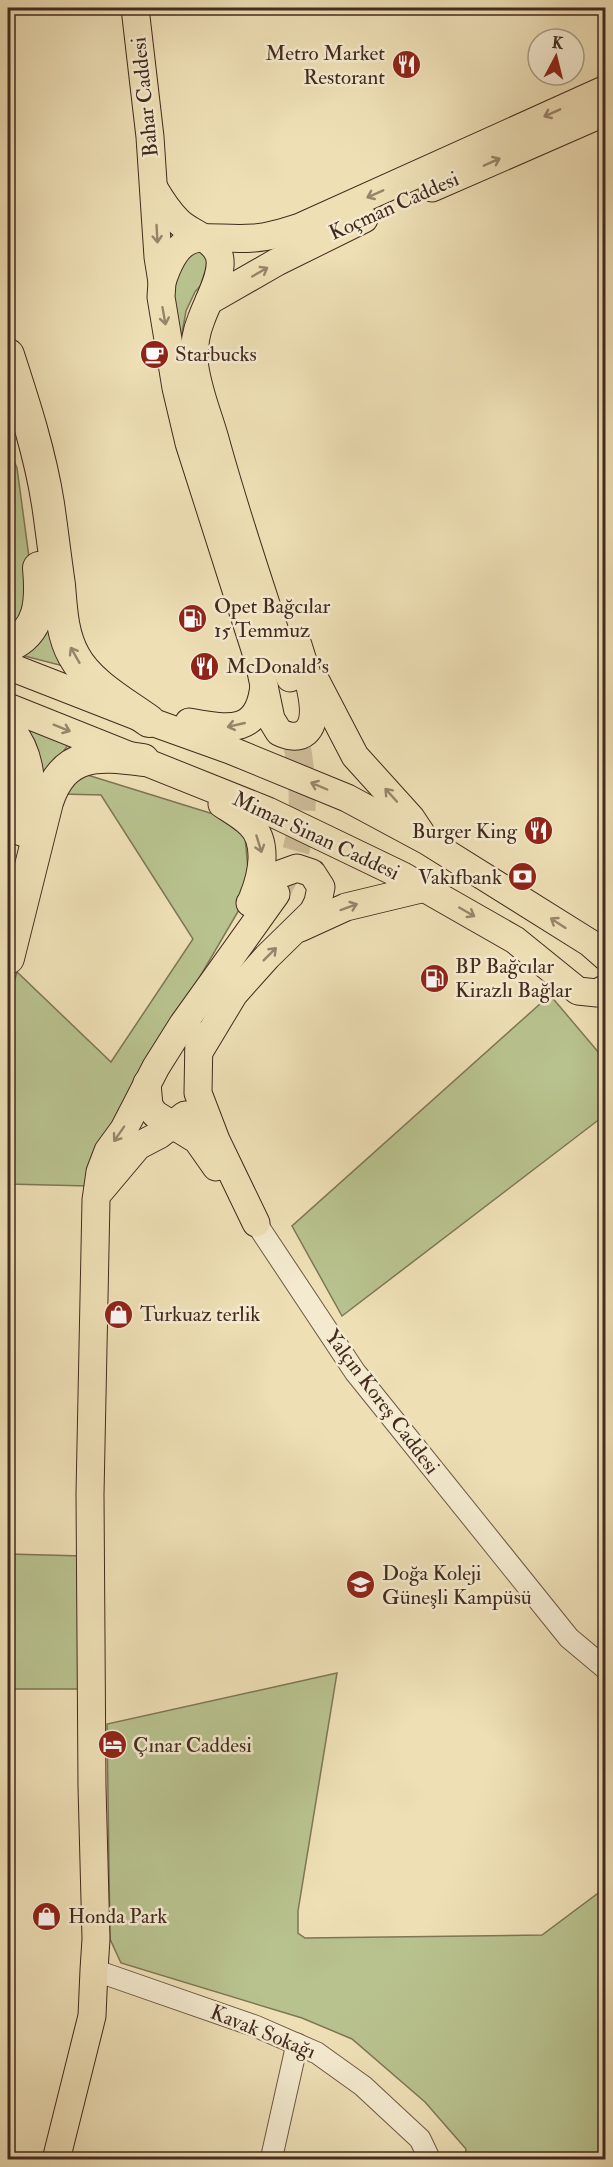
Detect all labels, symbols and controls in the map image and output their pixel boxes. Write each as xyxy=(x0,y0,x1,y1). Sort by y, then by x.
north arrow xyxy=(526,27,586,87)
text: K xyxy=(551,32,565,54)
street label: Bahar Caddesi xyxy=(125,35,165,158)
place label: Metro Market Restorant xyxy=(265,40,385,91)
restaurant icon: Metro Market Restorant xyxy=(390,49,422,81)
one-way arrow xyxy=(544,108,562,120)
one-way arrow xyxy=(483,156,501,167)
street label: Koçman Caddesi xyxy=(325,165,463,247)
one-way arrow xyxy=(366,189,384,200)
one-way arrow xyxy=(151,224,162,244)
one-way arrow xyxy=(251,266,268,278)
one-way arrow xyxy=(159,305,170,325)
cafe icon: Starbucks xyxy=(138,338,170,370)
place label: Starbucks xyxy=(175,341,257,368)
place label: Opet Bağcılar 15 Temmuz xyxy=(214,593,331,644)
fuel station icon: Opet Bağcılar 15 Temmuz xyxy=(177,602,209,634)
one-way arrow xyxy=(69,647,81,664)
restaurant icon: McDonald's xyxy=(189,650,221,682)
place label: McDonald's xyxy=(226,653,329,680)
one-way arrow xyxy=(227,720,246,731)
one-way arrow xyxy=(52,723,71,734)
one-way arrow xyxy=(310,780,328,791)
street label: Mimar Sinan Caddesi xyxy=(228,785,404,887)
one-way arrow xyxy=(384,788,398,803)
restaurant icon: Burger King xyxy=(522,815,554,847)
place label: Burger King xyxy=(412,818,518,845)
one-way arrow xyxy=(254,835,265,854)
bank icon: Vakıfbank xyxy=(507,861,539,893)
place label: Vakıfbank xyxy=(418,864,502,891)
one-way arrow xyxy=(339,900,358,911)
one-way arrow xyxy=(458,907,475,919)
one-way arrow xyxy=(551,917,567,929)
one-way arrow xyxy=(262,947,277,962)
place label: BP Bağcılar Kirazlı Bağlar xyxy=(455,953,572,1004)
fuel station icon: BP Bağcılar Kirazlı Bağlar xyxy=(418,962,450,994)
one-way arrow xyxy=(113,1126,125,1142)
shop icon: Turkuaz terlik xyxy=(103,1298,135,1330)
place label: Turkuaz terlik xyxy=(140,1301,260,1328)
street label: Yalçın Koreş Caddesi xyxy=(319,1324,446,1480)
place label: Doğa Koleji Güneşli Kampüsü xyxy=(382,1560,532,1611)
school or university icon: Doğa Koleji Güneşli Kampüsü xyxy=(345,1569,377,1601)
hotel icon: Çınar Caddesi xyxy=(96,1729,128,1761)
place label: Çınar Caddesi xyxy=(133,1732,252,1759)
shop icon: Honda Park xyxy=(31,1900,63,1932)
place label: Honda Park xyxy=(68,1903,167,1930)
street label: Kavak Sokağı xyxy=(206,1999,320,2065)

